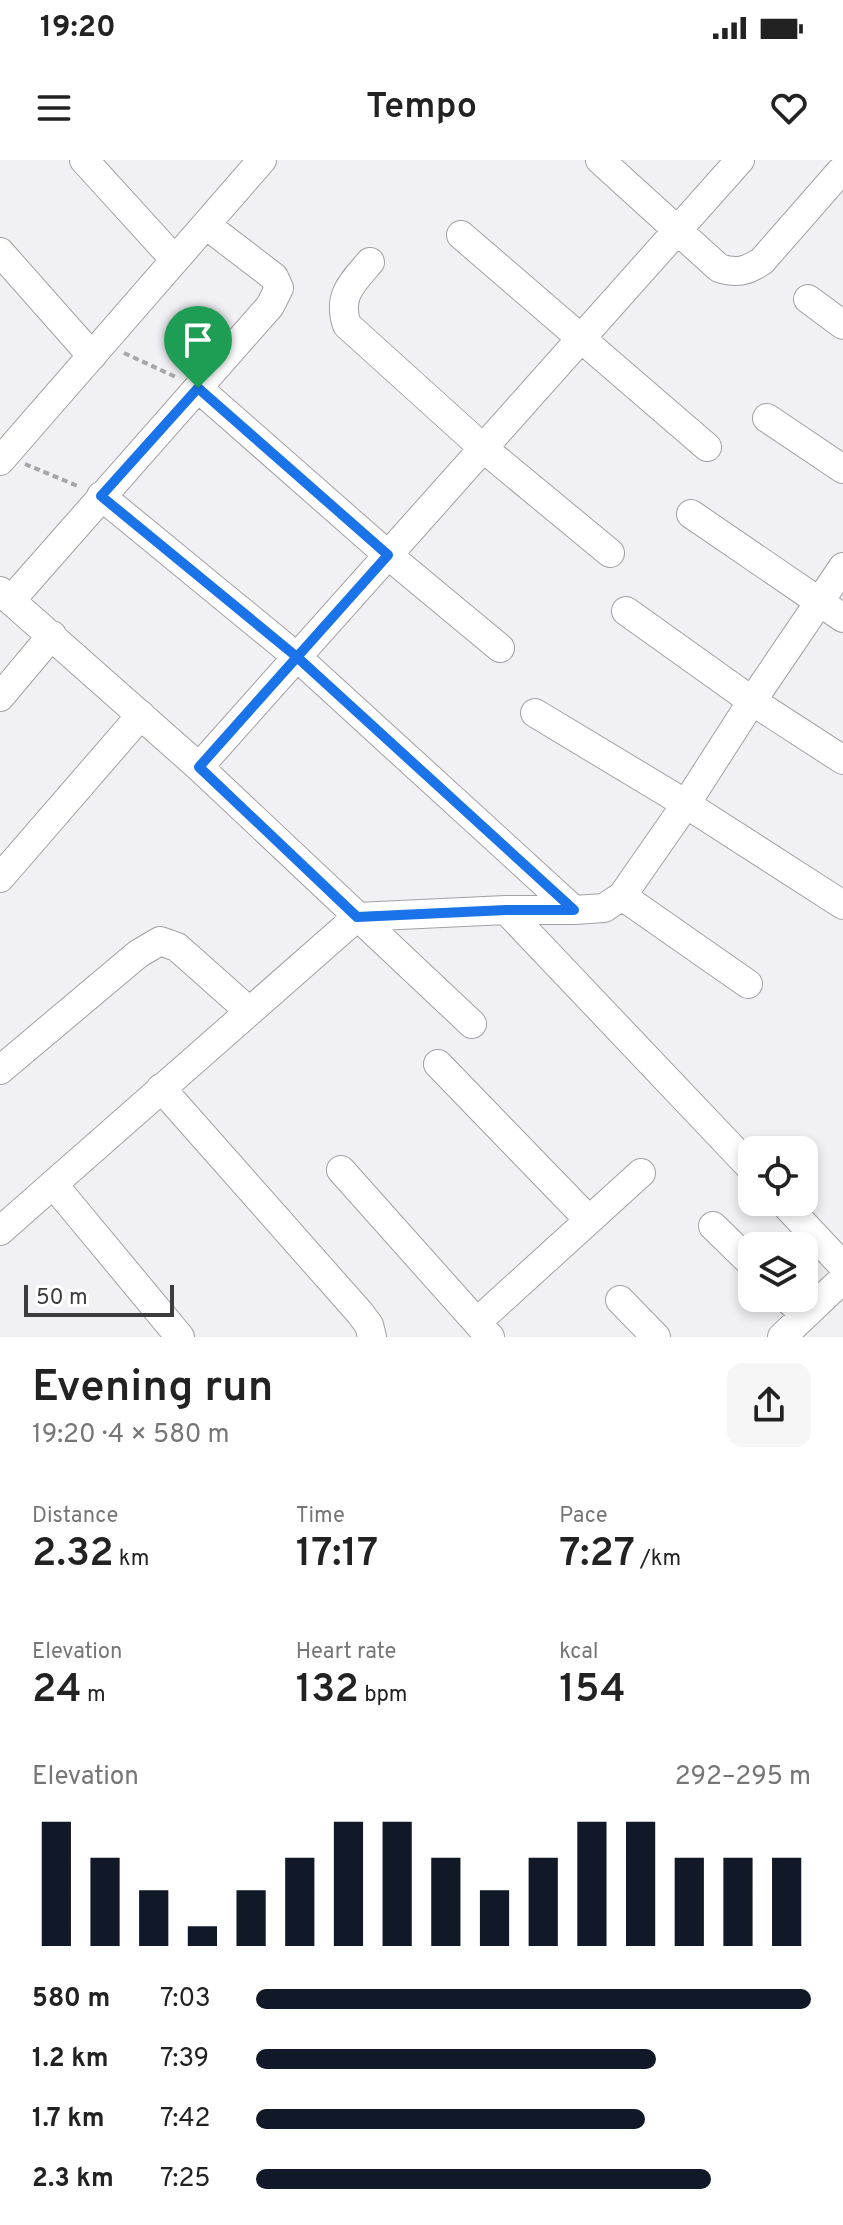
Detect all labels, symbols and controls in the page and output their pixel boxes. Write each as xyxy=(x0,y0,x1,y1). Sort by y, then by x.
text: 19:20 xyxy=(40,10,116,47)
text: Tempo xyxy=(366,85,477,131)
icon: menu xyxy=(32,86,76,130)
icon: heart xyxy=(767,86,811,130)
pin xyxy=(164,306,232,388)
icon: arrive xyxy=(176,318,220,362)
map controls xyxy=(738,1136,818,1312)
button: locate xyxy=(738,1136,818,1216)
button: layers xyxy=(738,1232,818,1312)
scale bar xyxy=(24,1281,174,1317)
text: 50 m xyxy=(36,1285,88,1312)
text: Evening run xyxy=(32,1361,273,1417)
button: share xyxy=(727,1363,811,1447)
text: 19:20 · 4 × 580 m xyxy=(32,1419,230,1452)
text: Distance xyxy=(32,1503,118,1530)
text: Time xyxy=(296,1503,345,1530)
text: Pace xyxy=(559,1503,608,1530)
text: 2.32 xyxy=(32,1530,114,1580)
text: 17:17 xyxy=(296,1530,378,1580)
text: 7:27 xyxy=(559,1530,635,1580)
text: km xyxy=(114,1546,149,1573)
text: /km xyxy=(635,1546,681,1573)
text: Elevation xyxy=(32,1639,122,1666)
text: Heart rate xyxy=(296,1639,396,1666)
text: kcal xyxy=(559,1639,598,1666)
text: 24 xyxy=(32,1666,82,1716)
text: 132 xyxy=(296,1666,359,1716)
text: 154 xyxy=(559,1666,626,1716)
text: m xyxy=(82,1682,106,1709)
text: bpm xyxy=(359,1682,407,1709)
text: Elevation xyxy=(32,1761,139,1794)
text: 292–295 m xyxy=(675,1761,811,1794)
text: 580 m xyxy=(32,1983,110,2016)
text: 7:03 xyxy=(160,1983,211,2016)
text: 1.2 km xyxy=(32,2043,109,2076)
text: 7:39 xyxy=(160,2043,209,2076)
text: 1.7 km xyxy=(32,2103,105,2136)
text: 7:42 xyxy=(160,2103,210,2136)
text: 2.3 km xyxy=(32,2163,114,2196)
text: 7:25 xyxy=(160,2163,210,2196)

